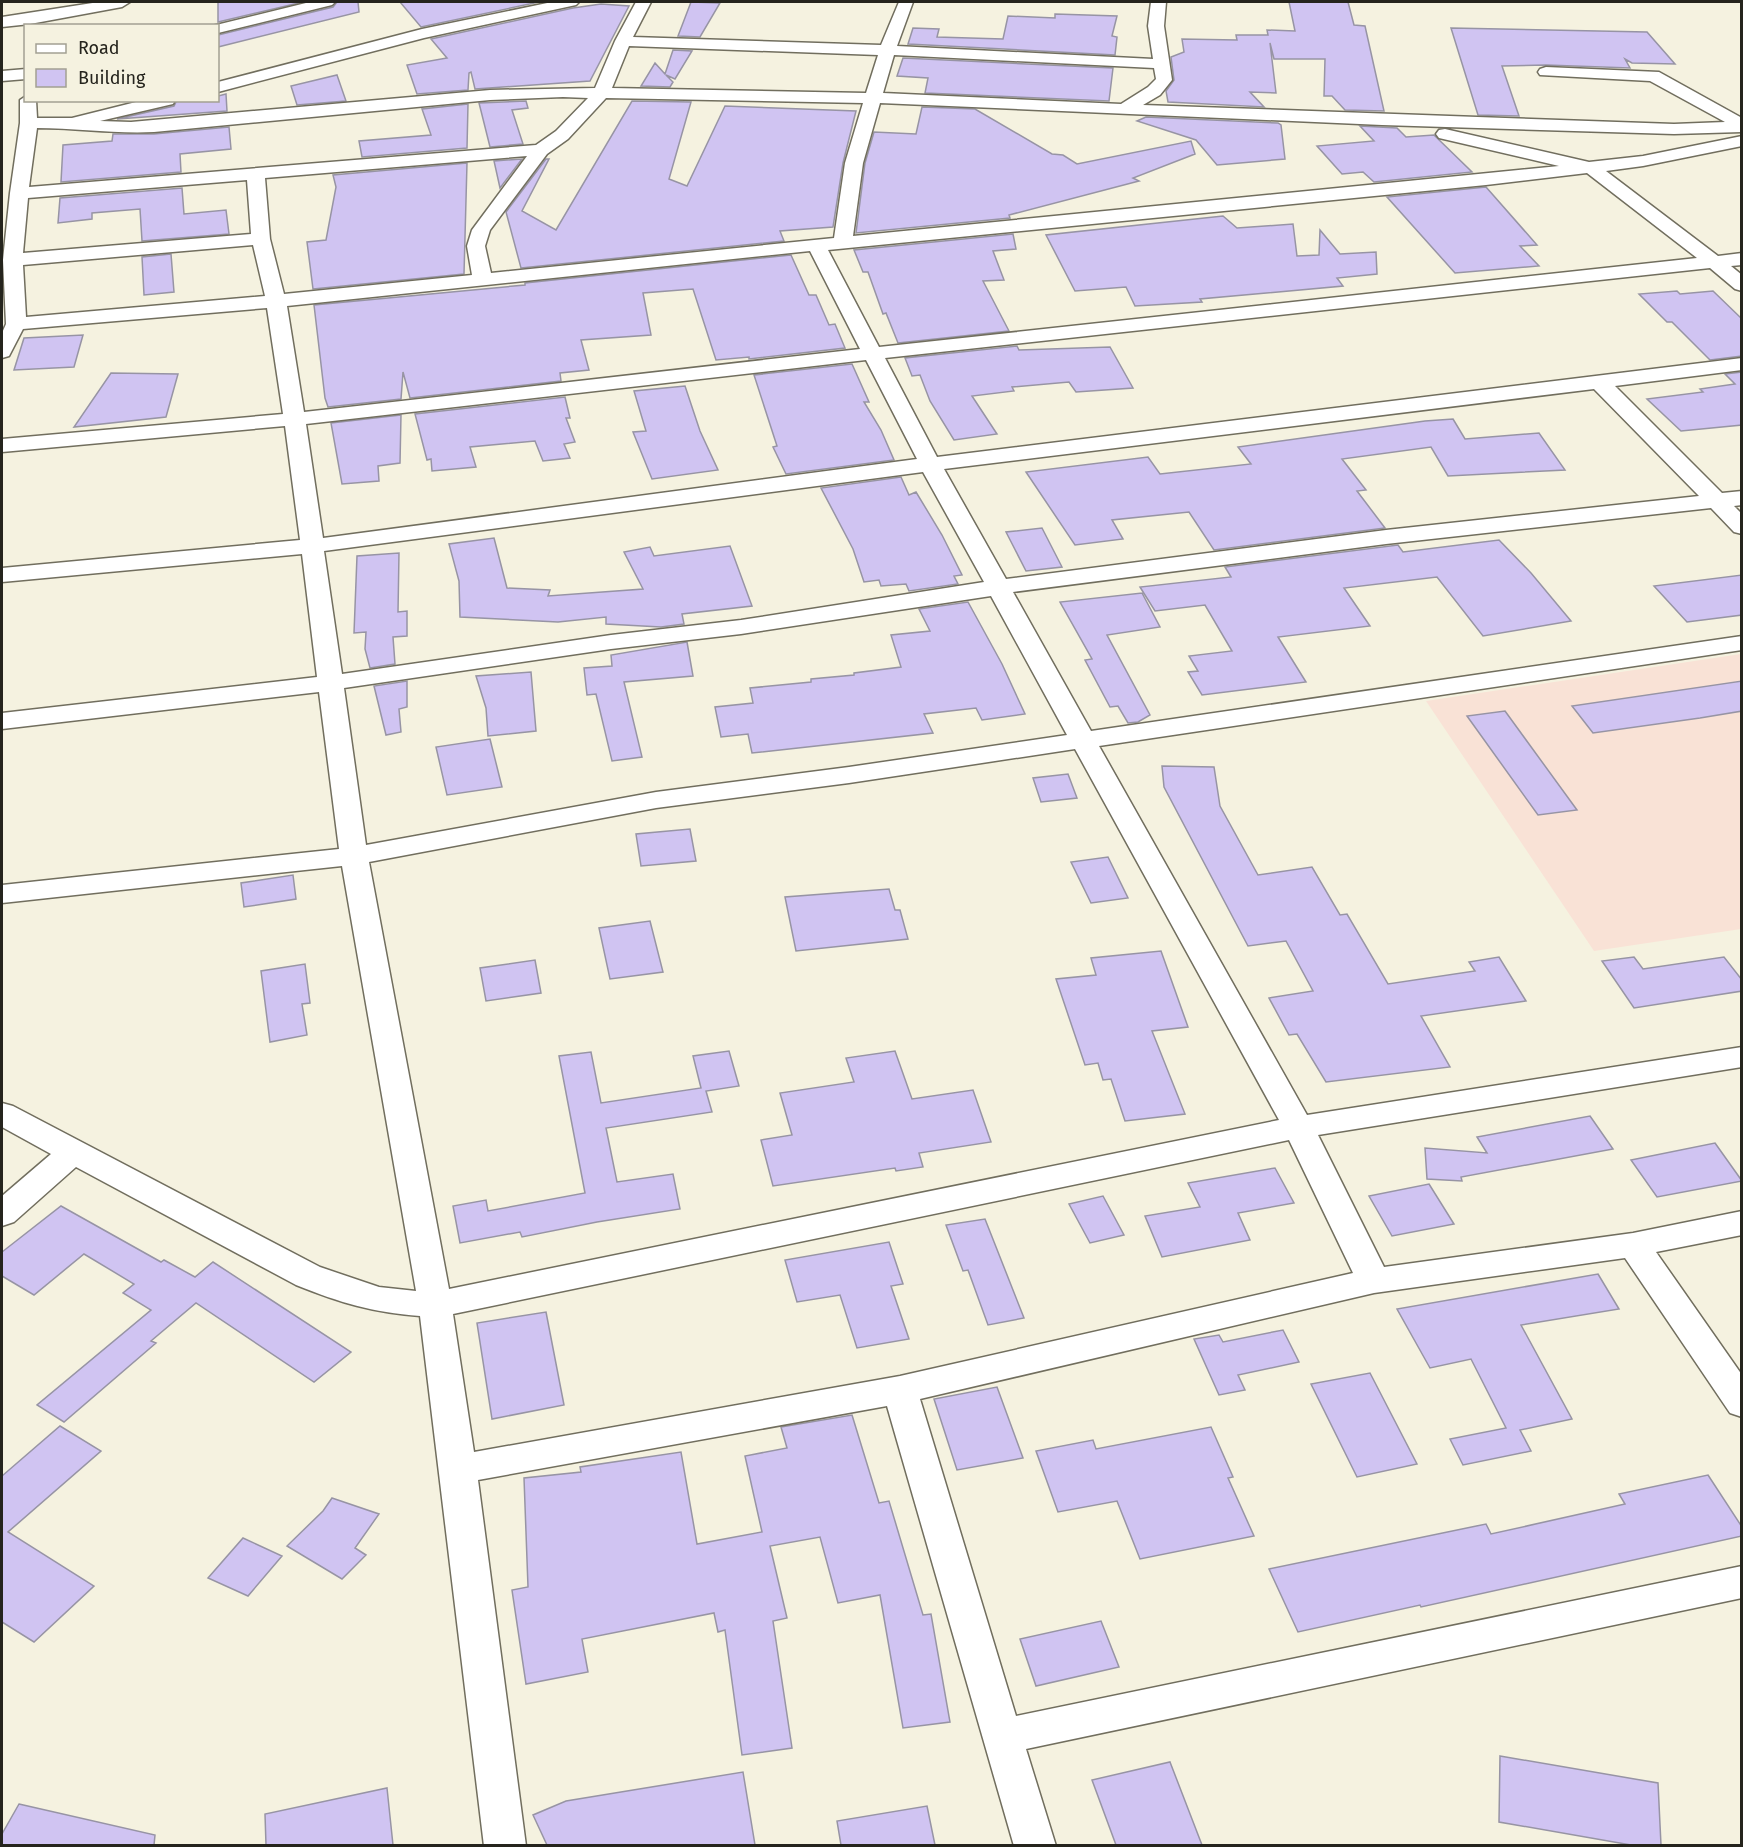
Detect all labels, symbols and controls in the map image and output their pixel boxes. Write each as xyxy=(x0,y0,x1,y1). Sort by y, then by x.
legend xyxy=(24,24,219,102)
text: Road xyxy=(78,37,120,59)
text: Building xyxy=(78,67,146,89)

